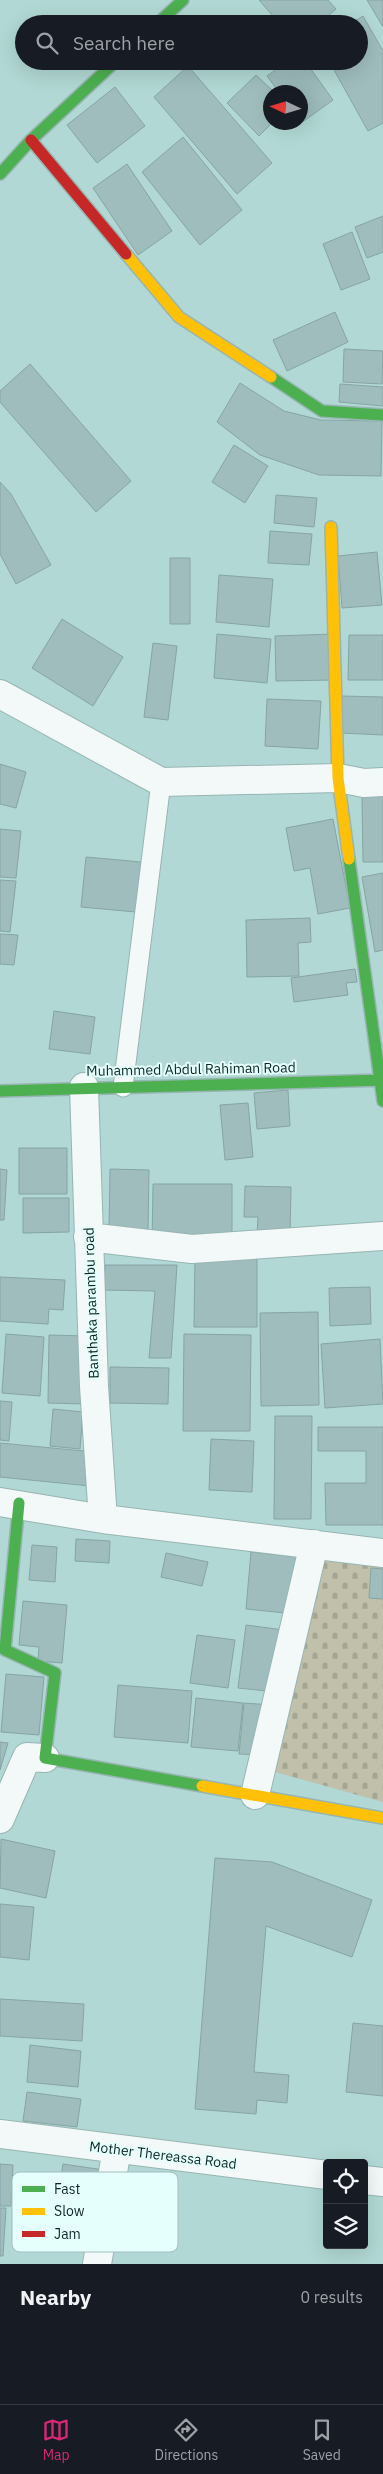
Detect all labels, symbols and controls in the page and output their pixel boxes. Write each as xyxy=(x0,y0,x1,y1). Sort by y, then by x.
search box xyxy=(15,15,368,70)
icon: search xyxy=(33,29,61,57)
text: Search here xyxy=(73,31,175,55)
north arrow xyxy=(263,85,308,130)
street label: Muhammed Abdul Rahiman Road xyxy=(86,1058,296,1080)
street label: Banthaka parambu road xyxy=(79,1227,103,1379)
street label: Mother Thereassa Road xyxy=(88,2137,238,2173)
map controls xyxy=(323,2159,368,2249)
button: locate xyxy=(323,2159,368,2204)
legend xyxy=(12,2172,178,2252)
text: Fast xyxy=(54,2180,80,2198)
text: Slow xyxy=(54,2202,85,2220)
button: layers xyxy=(323,2204,368,2249)
text: Jam xyxy=(54,2225,81,2243)
text: Nearby xyxy=(20,2283,91,2311)
text: 0 results xyxy=(300,2287,363,2307)
tab: Map xyxy=(42,2416,70,2464)
tab: Directions xyxy=(155,2416,218,2464)
tab: Saved xyxy=(303,2416,341,2464)

